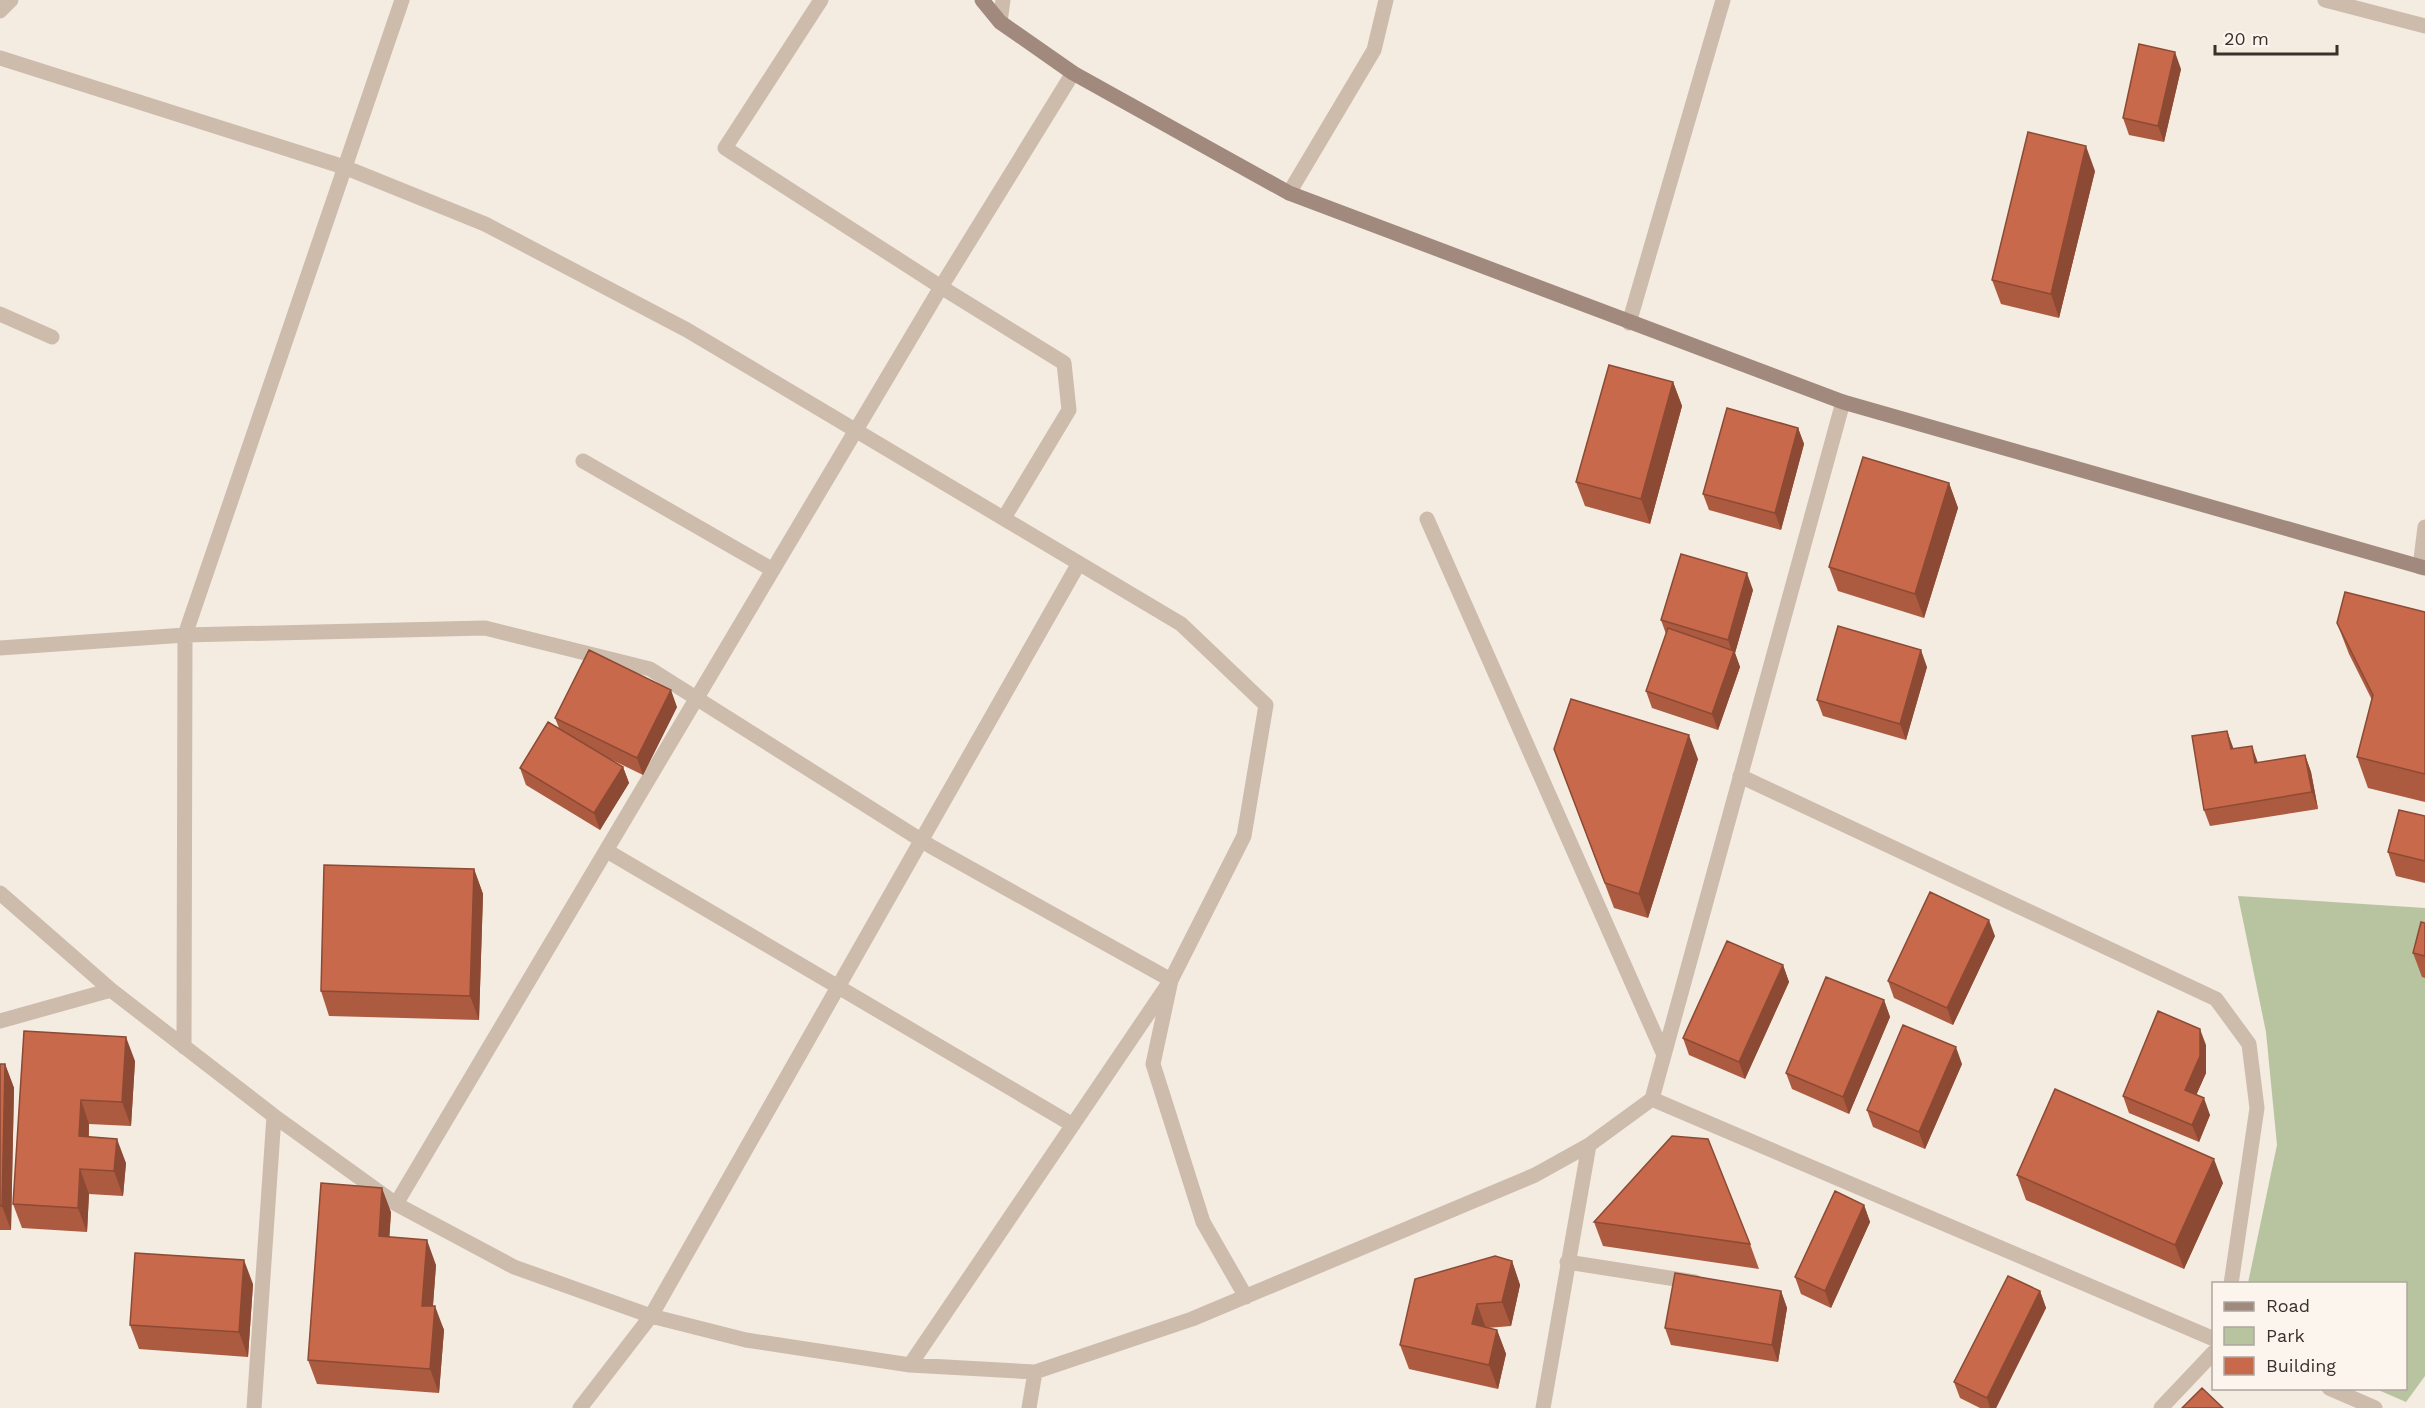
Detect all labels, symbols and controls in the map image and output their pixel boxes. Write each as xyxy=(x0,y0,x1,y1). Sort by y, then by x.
scale bar xyxy=(2215,18,2336,56)
text: 20 m xyxy=(2224,28,2269,49)
legend xyxy=(2212,1282,2407,1390)
text: Road xyxy=(2266,1295,2310,1316)
text: Park xyxy=(2266,1325,2305,1346)
text: Building xyxy=(2266,1355,2336,1376)

